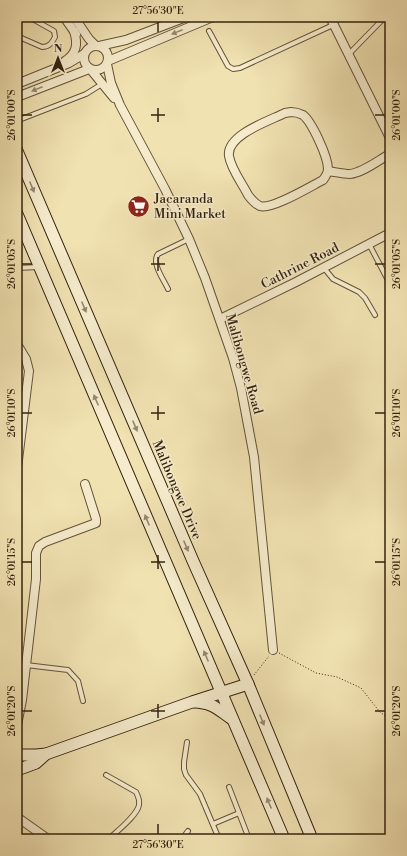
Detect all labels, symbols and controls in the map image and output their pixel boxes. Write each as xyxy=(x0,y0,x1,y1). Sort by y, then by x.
text: 27°56'30"E xyxy=(132,5,184,17)
one-way arrow xyxy=(171,29,182,35)
north arrow xyxy=(38,38,78,78)
text: N xyxy=(54,42,63,56)
one-way arrow xyxy=(31,87,43,93)
text: 26°01'00"S xyxy=(6,89,18,141)
text: 26°01'00"S xyxy=(391,89,403,141)
one-way arrow xyxy=(30,182,36,194)
place label: Jacaranda Mini Market xyxy=(153,191,226,222)
supermarket icon: Jacaranda Mini Market xyxy=(126,193,152,219)
text: 26°01'05"S xyxy=(6,239,18,289)
street label: Cathrine Road xyxy=(258,239,342,292)
text: 26°01'05"S xyxy=(391,239,403,289)
one-way arrow xyxy=(81,301,87,313)
street label: Malibongwe Road xyxy=(222,312,266,417)
text: 26°01'10"S xyxy=(6,388,18,437)
text: 26°01'10"S xyxy=(391,388,403,437)
one-way arrow xyxy=(93,394,99,406)
one-way arrow xyxy=(132,421,138,433)
street label: Malibongwe Drive xyxy=(149,438,205,543)
one-way arrow xyxy=(144,514,151,526)
text: 26°01'15"S xyxy=(6,538,18,586)
text: 26°01'15"S xyxy=(391,538,403,586)
one-way arrow xyxy=(183,540,189,551)
one-way arrow xyxy=(203,650,209,661)
text: 26°01'20"S xyxy=(6,686,18,736)
text: 26°01'20"S xyxy=(391,686,403,736)
one-way arrow xyxy=(260,714,266,726)
one-way arrow xyxy=(266,798,272,809)
text: 27°56'30"E xyxy=(132,839,184,851)

